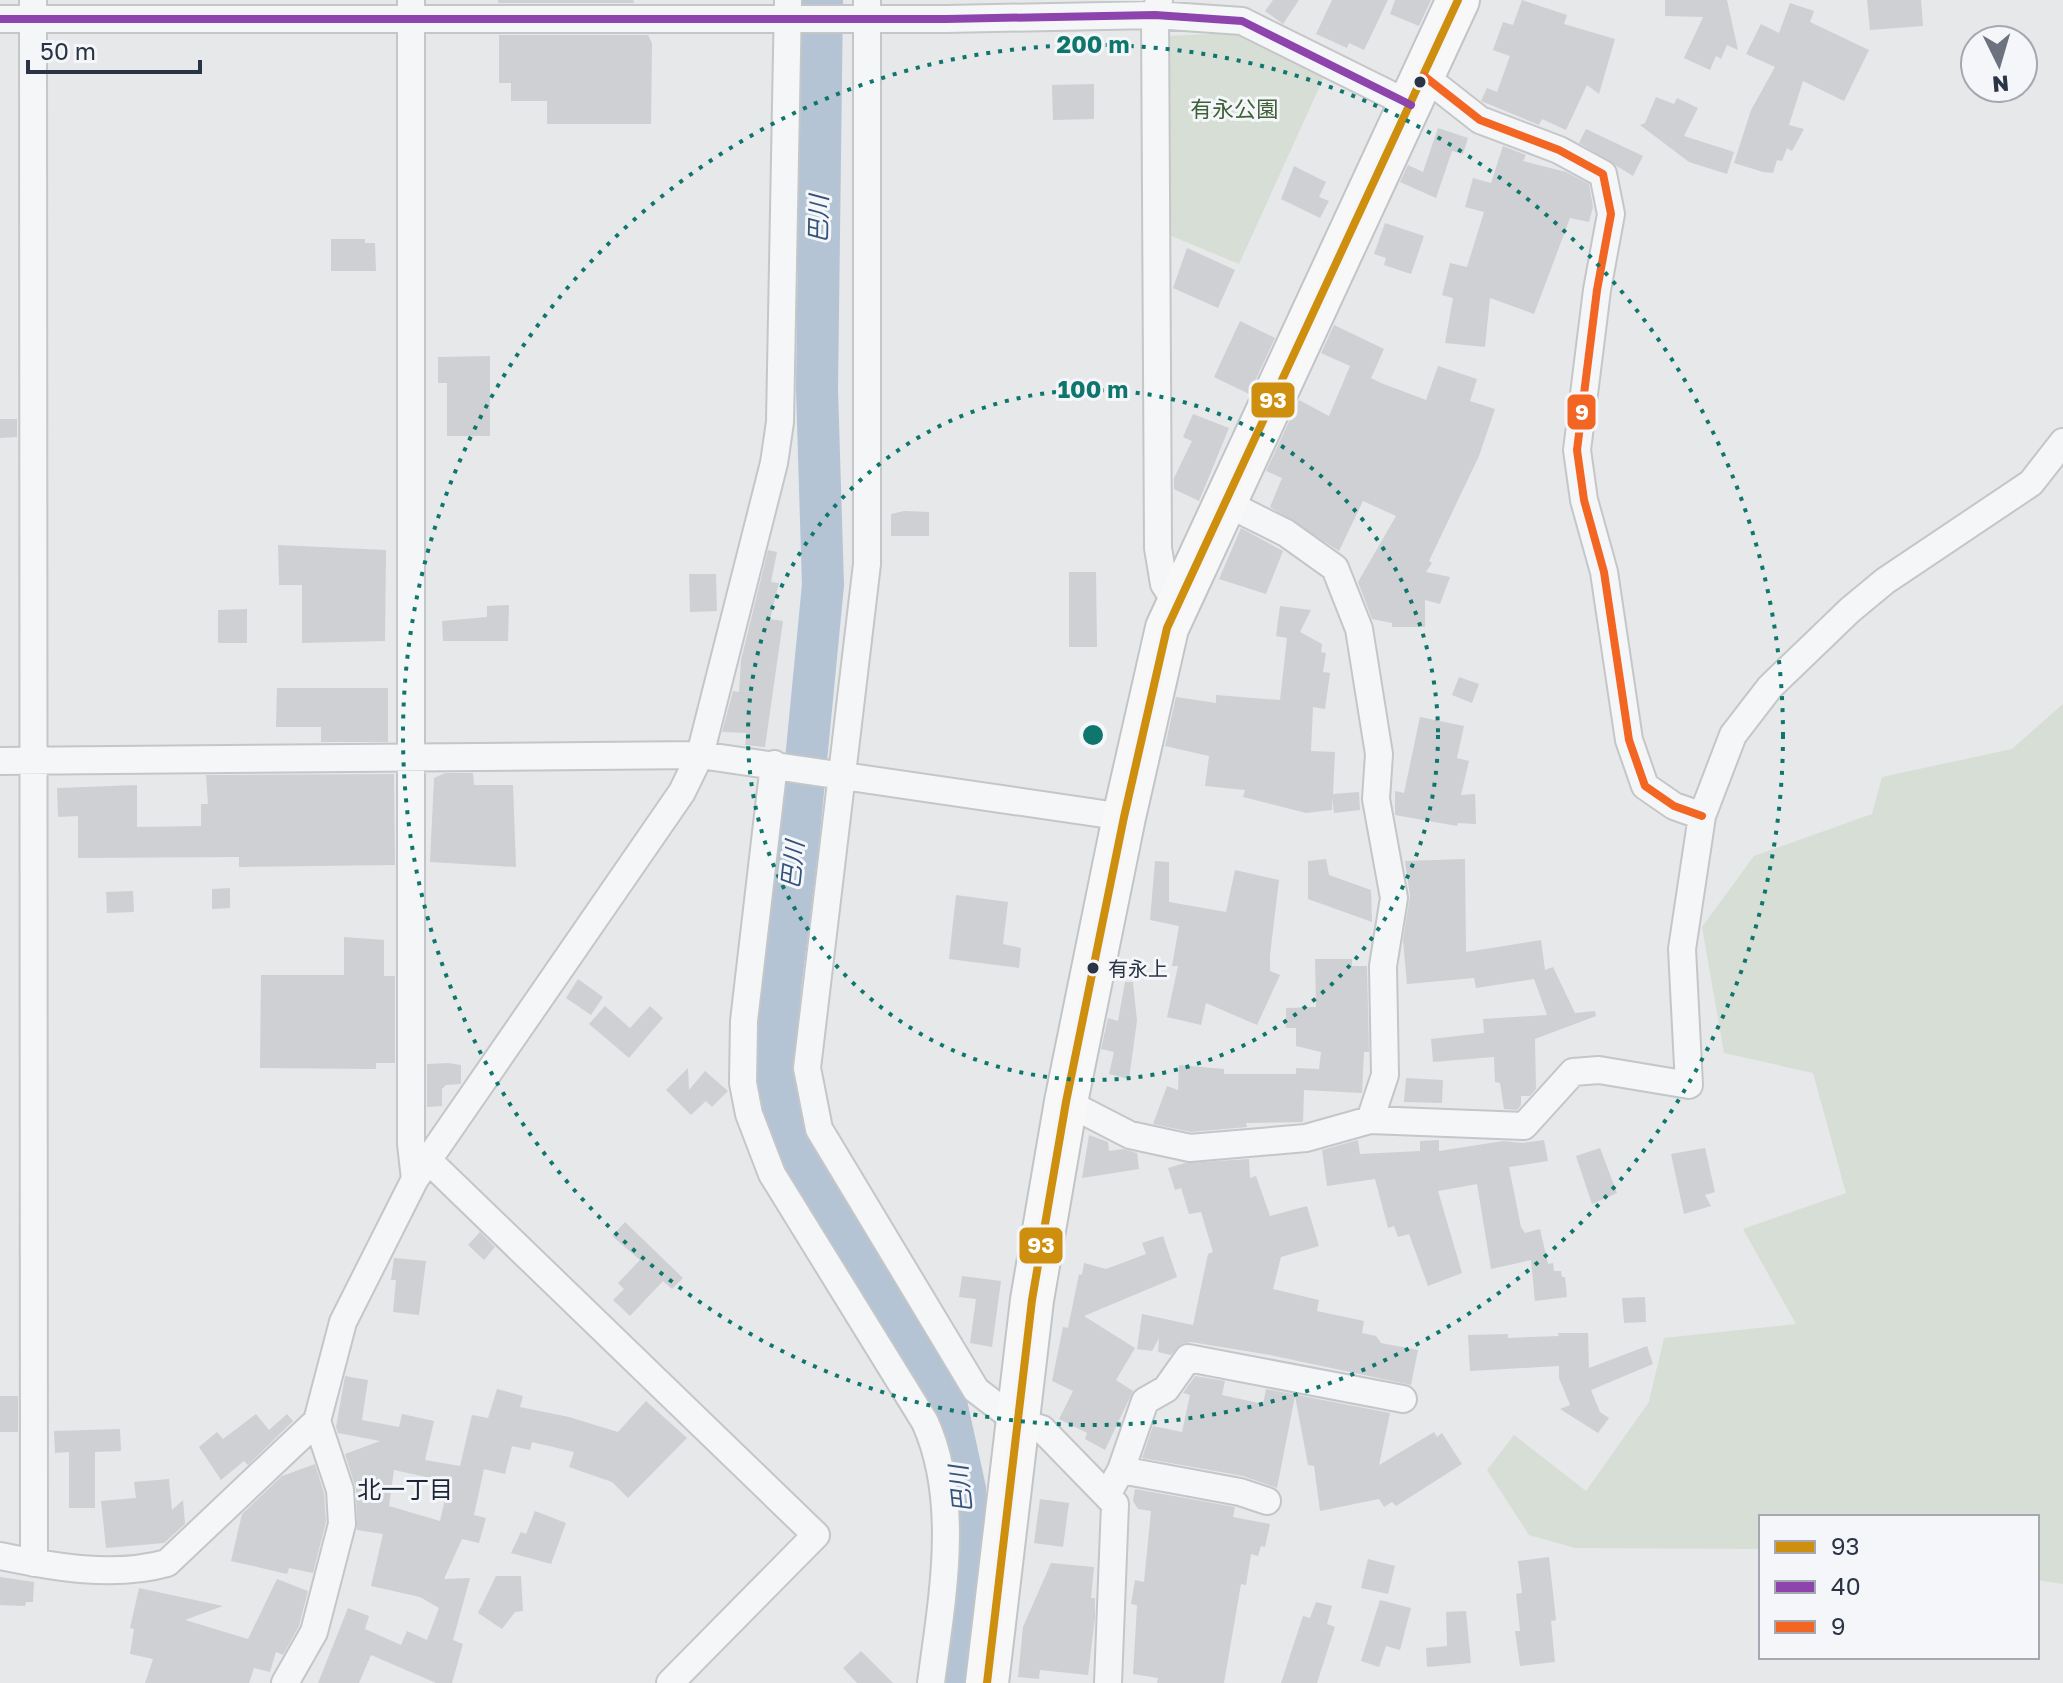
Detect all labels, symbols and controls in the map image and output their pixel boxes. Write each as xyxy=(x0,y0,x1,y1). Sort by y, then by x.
scale bar xyxy=(28,24,200,74)
north arrow xyxy=(1959,24,2039,104)
text: 200 m xyxy=(1057,29,1129,58)
text: 50 m xyxy=(40,36,96,65)
text: N xyxy=(1991,70,2010,99)
unlabelled marker xyxy=(1412,74,1428,90)
park label: 有永公園 xyxy=(1190,95,1278,122)
water label: 巴川 xyxy=(803,192,832,243)
text: 100 m xyxy=(1058,374,1128,403)
line badge: 93 xyxy=(1250,381,1296,419)
text: 93 xyxy=(1259,386,1287,413)
line badge: 9 xyxy=(1566,393,1597,431)
text: 9 xyxy=(1575,398,1589,425)
centre of rings xyxy=(1079,721,1107,749)
water label: 巴川 xyxy=(775,836,809,890)
place label: 有永上 xyxy=(1108,956,1168,980)
marker: 有永上 xyxy=(1085,960,1101,976)
line badge: 93 xyxy=(1018,1226,1064,1265)
text: 93 xyxy=(1027,1231,1055,1258)
water label: 巴川 xyxy=(942,1461,976,1515)
district label: 北一丁目 xyxy=(357,1474,453,1503)
legend xyxy=(1759,1515,2039,1659)
text: 93 xyxy=(1831,1531,1860,1560)
text: 40 xyxy=(1831,1571,1861,1600)
text: 9 xyxy=(1831,1611,1846,1640)

